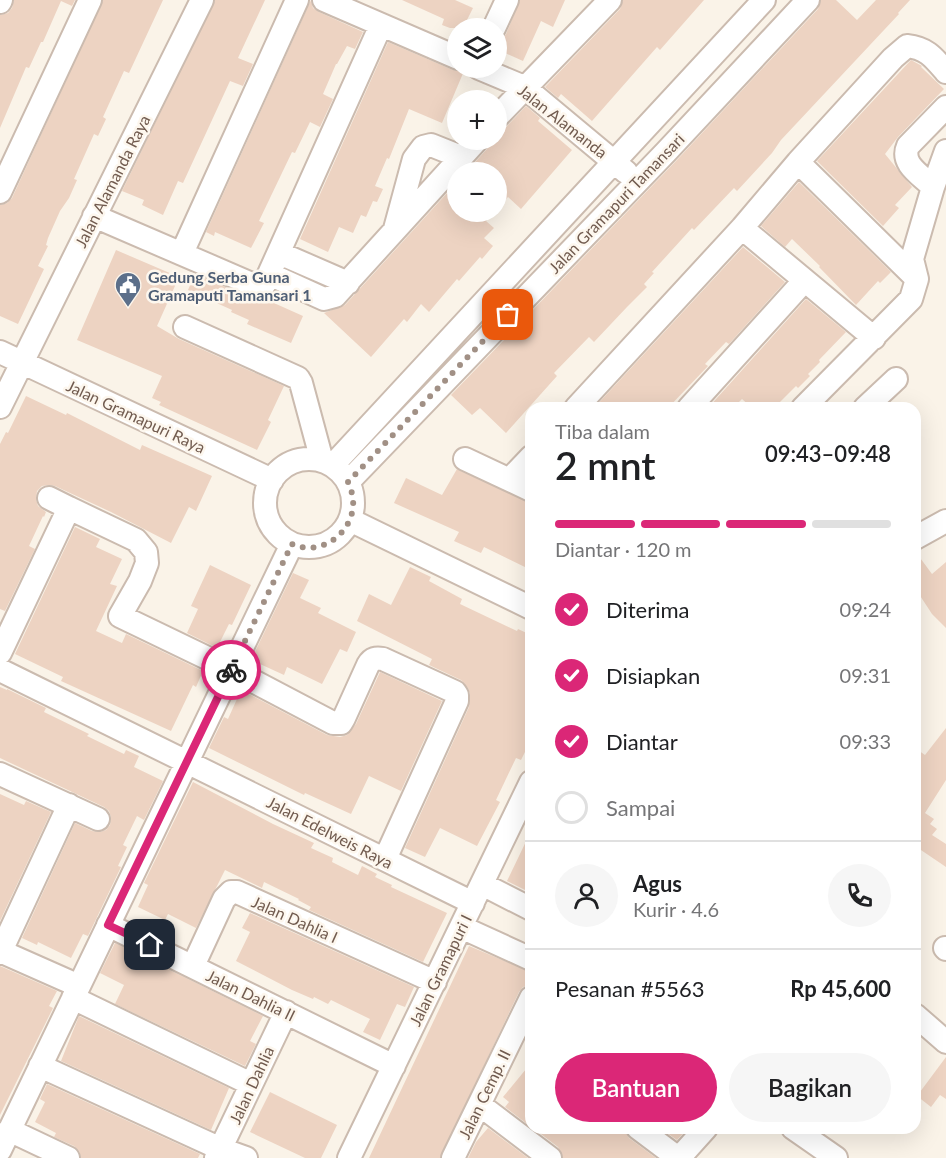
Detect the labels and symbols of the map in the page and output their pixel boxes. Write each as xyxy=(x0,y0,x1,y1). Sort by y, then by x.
street label: Jalan Alamanda xyxy=(515,80,611,162)
street label: Jalan Alamanda Raya xyxy=(70,112,154,250)
street label: Jalan Gramapuri Tamansari xyxy=(544,129,688,277)
place label: Gedung Serba Guna Gramaputi Tamansari 1 xyxy=(148,267,312,304)
public building icon: Gedung Serba Guna Gramaputi Tamansari 1 xyxy=(113,270,143,308)
pin xyxy=(482,289,533,340)
street label: Jalan Gramapuri Raya xyxy=(64,376,208,456)
courier xyxy=(201,640,261,700)
street label: Jalan Edelweis Raya xyxy=(264,792,396,872)
street label: Jalan Dahlia I xyxy=(249,892,341,946)
street label: Jalan Gramapuri I xyxy=(405,911,475,1029)
pin xyxy=(124,919,175,970)
street label: Jalan Dahlia II xyxy=(203,965,299,1025)
street label: Jalan Dahlia xyxy=(225,1043,277,1127)
street label: Jalan Cemp. II xyxy=(454,1046,514,1142)

